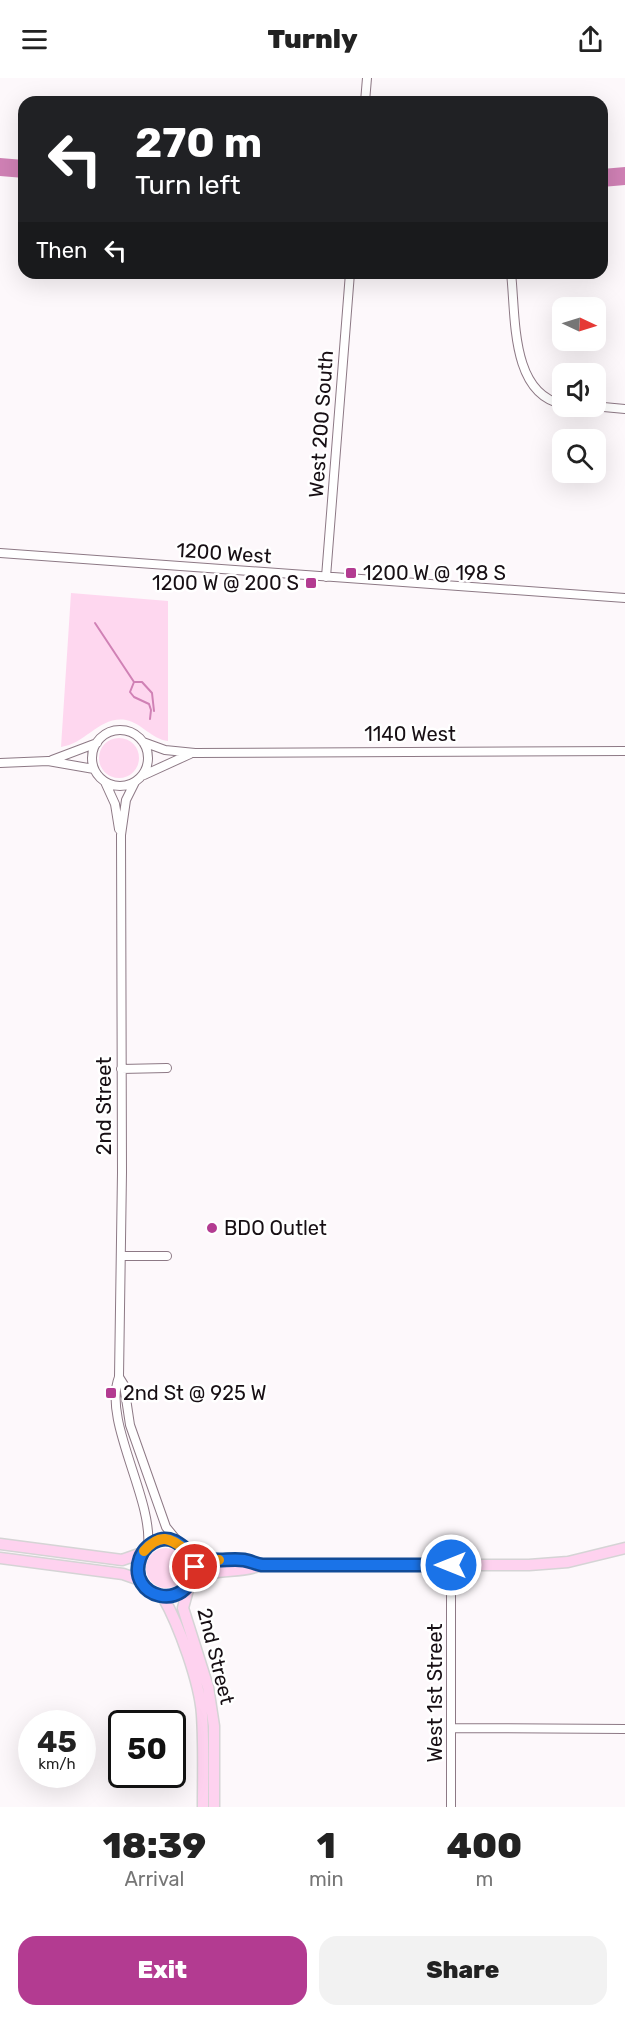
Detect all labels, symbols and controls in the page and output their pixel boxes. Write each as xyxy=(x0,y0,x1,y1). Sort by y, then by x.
icon: menu xyxy=(18,23,51,56)
text: Turnly xyxy=(267,23,358,55)
icon: share xyxy=(574,23,607,56)
text: 270 m xyxy=(135,118,262,168)
icon: left xyxy=(36,120,114,198)
text: Turn left xyxy=(135,169,240,201)
icon: left xyxy=(99,234,132,267)
text: Then xyxy=(36,237,87,264)
north arrow xyxy=(552,297,606,351)
map controls xyxy=(552,297,606,483)
street label: West 200 South xyxy=(304,349,338,499)
button: sound xyxy=(552,363,606,417)
button: search xyxy=(552,429,606,483)
street label: 1200 West xyxy=(176,538,272,568)
place label: 1200 W @ 198 S xyxy=(363,561,506,585)
marker: 1200 W @ 198 S xyxy=(344,566,358,580)
place label: 1200 W @ 200 S xyxy=(152,571,299,595)
marker: 1200 W @ 200 S xyxy=(304,576,318,590)
street label: 1140 West xyxy=(364,722,456,746)
street label: 2nd Street xyxy=(92,1057,116,1155)
place label: BDO Outlet xyxy=(224,1216,327,1240)
marker: BDO Outlet xyxy=(205,1221,219,1235)
place label: 2nd St @ 925 W xyxy=(123,1381,266,1405)
marker: 2nd St @ 925 W xyxy=(104,1386,118,1400)
position arrow xyxy=(419,1533,483,1597)
pin xyxy=(169,1541,220,1592)
icon: arrive xyxy=(178,1550,211,1583)
street label: 2nd Street xyxy=(192,1605,240,1707)
street label: West 1st Street xyxy=(423,1623,447,1763)
speed limit sign: 50 xyxy=(108,1710,186,1788)
text: 45 xyxy=(37,1724,77,1760)
text: km/h xyxy=(38,1755,76,1773)
text: 18:39 xyxy=(103,1824,206,1867)
text: 1 xyxy=(317,1824,336,1867)
text: 400 xyxy=(446,1824,522,1867)
text: Arrival xyxy=(124,1867,184,1891)
text: min xyxy=(309,1867,344,1891)
text: m xyxy=(475,1867,493,1891)
button: Exit xyxy=(18,1936,307,2005)
button: Share xyxy=(319,1936,607,2005)

